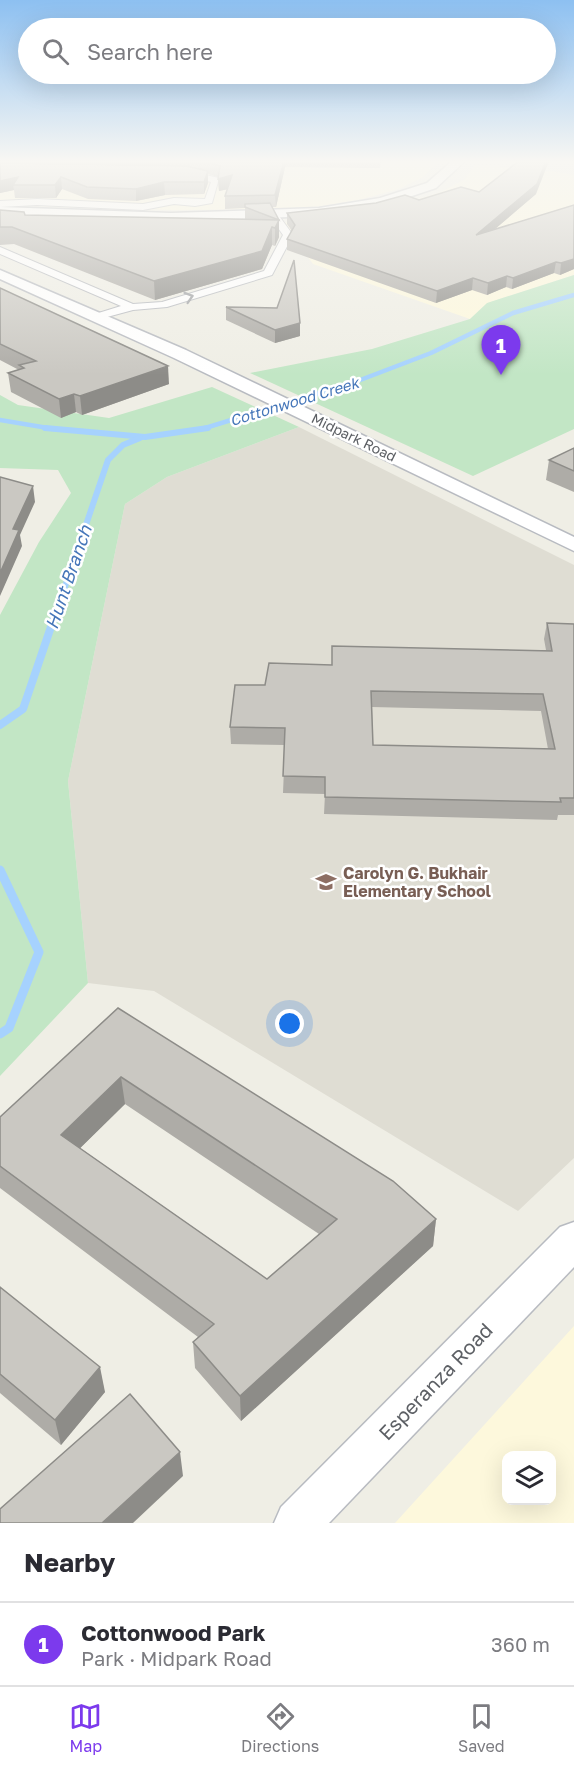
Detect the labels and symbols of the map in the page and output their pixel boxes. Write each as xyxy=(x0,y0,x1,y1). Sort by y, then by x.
one-way arrow xyxy=(183,292,194,304)
pin: 1 xyxy=(482,326,520,375)
water label: Cottonwood Creek xyxy=(227,372,362,429)
street label: Midpark Road xyxy=(309,409,399,465)
water label: Hunt Branch xyxy=(40,521,96,632)
place label: Carolyn G. Bukhair Elementary School xyxy=(343,863,492,901)
school or university icon: Carolyn G. Bukhair Elementary School xyxy=(314,870,338,894)
your location xyxy=(275,1009,304,1038)
street label: Esperanza Road xyxy=(373,1317,497,1445)

